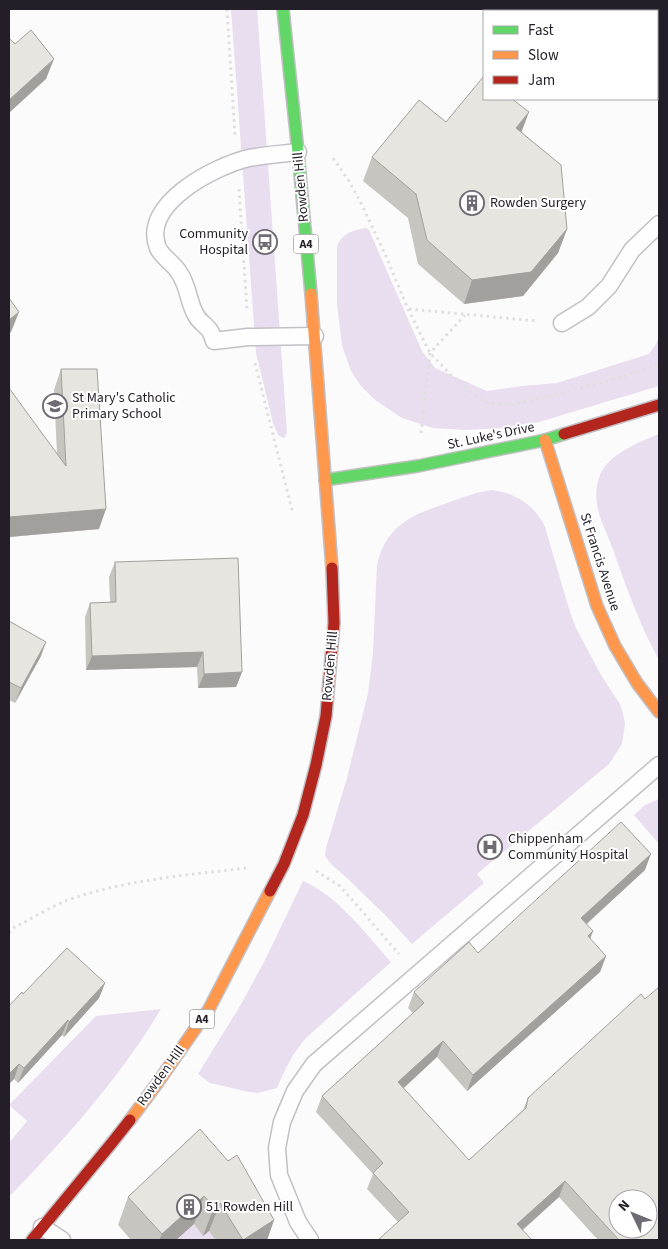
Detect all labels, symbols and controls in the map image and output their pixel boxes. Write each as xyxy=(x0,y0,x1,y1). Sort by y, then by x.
legend xyxy=(483,10,658,100)
text: Fast xyxy=(528,20,554,41)
text: Slow xyxy=(528,45,559,66)
text: Jam xyxy=(528,70,555,91)
street label: Rowden Hill xyxy=(288,151,314,223)
building icon: Rowden Surgery xyxy=(459,190,485,216)
place label: Rowden Surgery xyxy=(490,193,586,213)
place label: Community Hospital xyxy=(179,224,248,260)
bus stop icon: Community Hospital xyxy=(252,229,278,255)
road number: A4 xyxy=(294,234,318,253)
place label: St Mary's Catholic Primary School xyxy=(72,388,176,424)
school or university icon: St Mary's Catholic Primary School xyxy=(42,393,68,419)
street label: St. Luke's Drive xyxy=(446,417,536,455)
street label: St Francis Avenue xyxy=(575,510,625,614)
street label: Rowden Hill xyxy=(317,630,343,702)
place label: Chippenham Community Hospital xyxy=(508,829,629,865)
hospital icon: Chippenham Community Hospital xyxy=(477,834,503,860)
road number: A4 xyxy=(190,1010,214,1028)
street label: Rowden Hill xyxy=(132,1041,190,1110)
north arrow xyxy=(608,1189,658,1239)
building icon: 51 Rowden Hill xyxy=(176,1194,202,1220)
text: N xyxy=(614,1196,635,1216)
place label: 51 Rowden Hill xyxy=(206,1197,293,1217)

